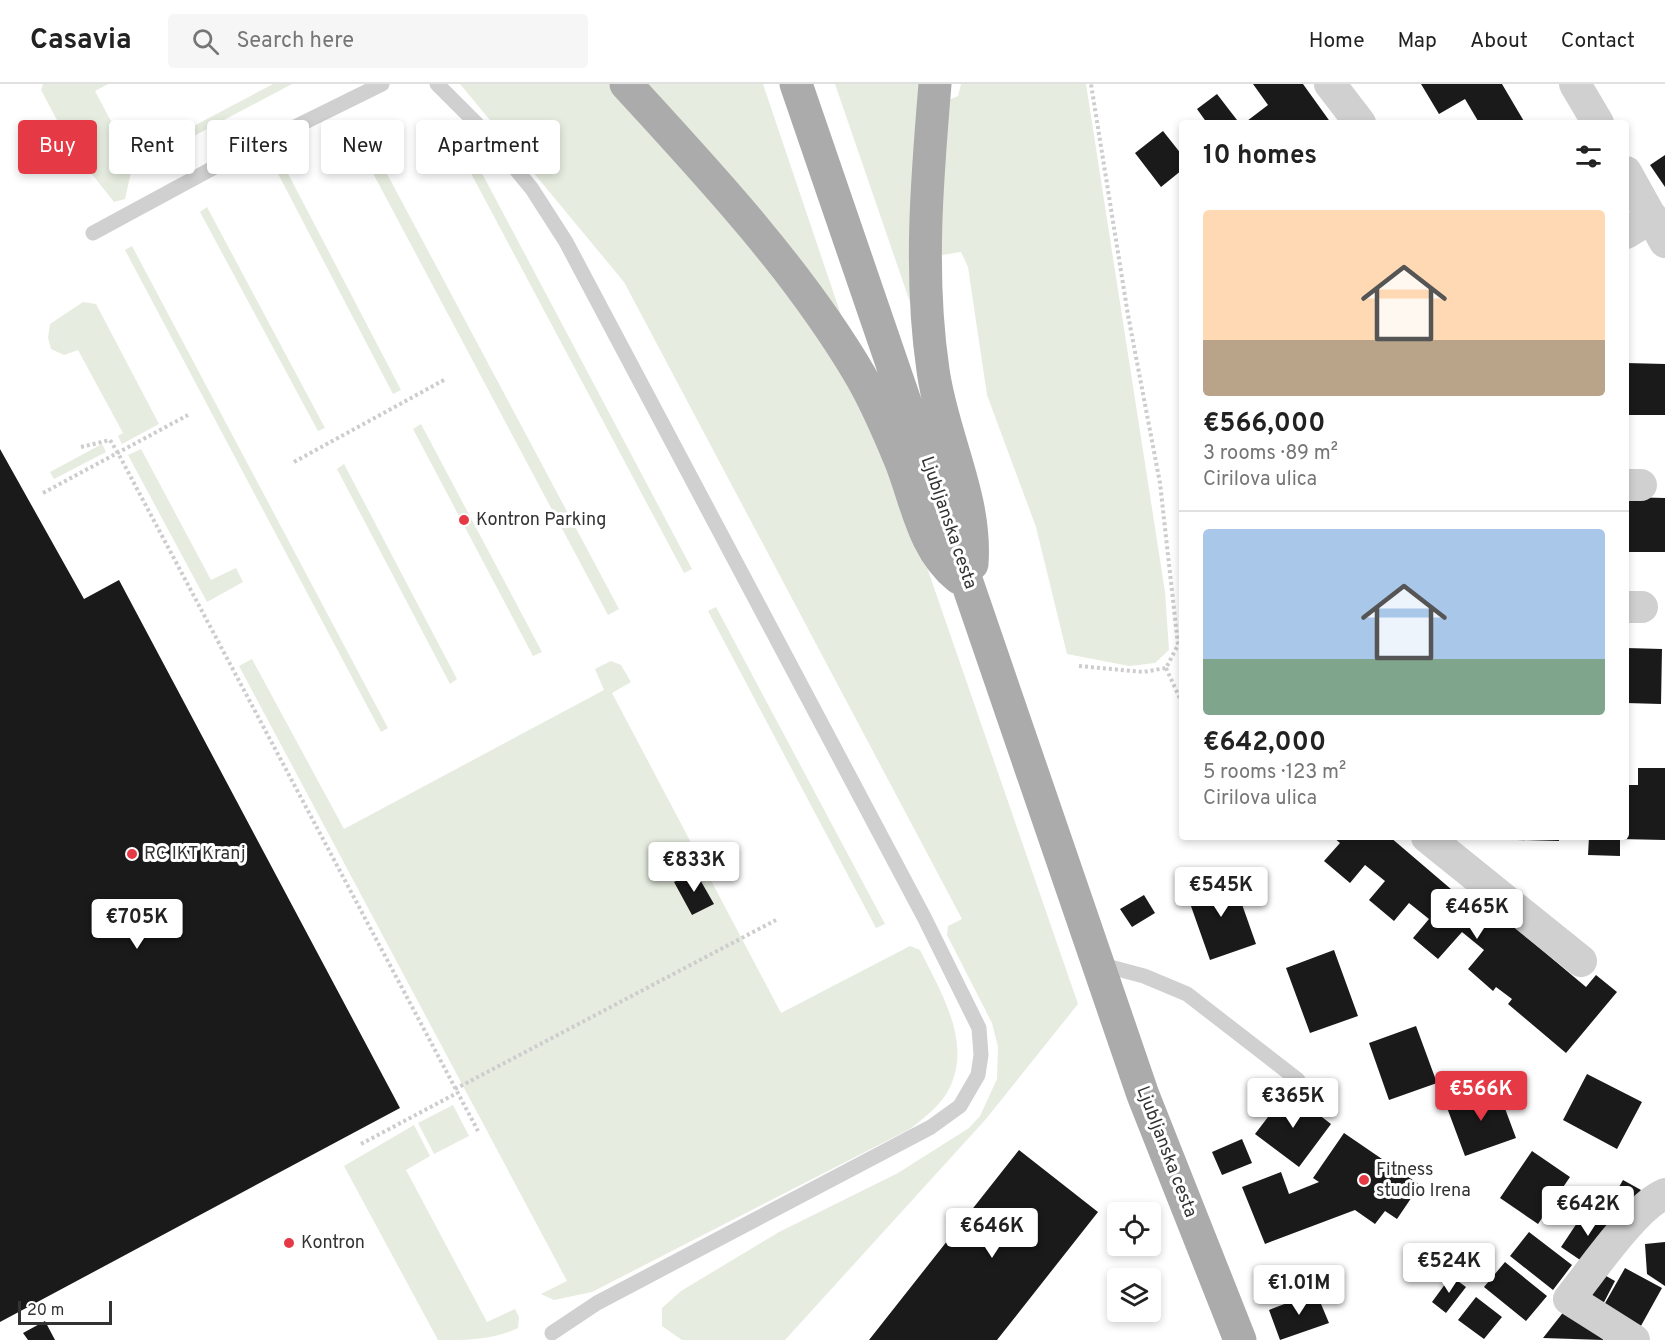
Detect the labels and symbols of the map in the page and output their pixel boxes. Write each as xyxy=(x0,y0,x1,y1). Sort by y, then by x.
street label: Ljubljanska cesta xyxy=(915,454,981,592)
place label: Kontron Parking xyxy=(476,509,606,532)
marker: Kontron Parking xyxy=(457,513,471,527)
pin: €833K xyxy=(652,842,736,893)
place label: RC IKT Kranj xyxy=(144,843,246,866)
marker: RC IKT Kranj xyxy=(125,847,139,861)
pin: €545K xyxy=(1179,867,1263,918)
pin: €465K xyxy=(1435,889,1519,940)
pin: €705K xyxy=(95,899,179,950)
pin: €566K xyxy=(1439,1071,1523,1122)
pin: €365K xyxy=(1251,1078,1335,1129)
street label: Ljubljanska cesta xyxy=(1130,1083,1202,1221)
place label: Fitness studio Irena xyxy=(1376,1159,1471,1203)
marker: Fitness studio Irena xyxy=(1357,1173,1371,1187)
pin: €642K xyxy=(1546,1186,1630,1237)
pin: €646K xyxy=(950,1208,1034,1259)
place label: Kontron xyxy=(301,1232,365,1255)
marker: Kontron xyxy=(282,1236,296,1250)
pin: €524K xyxy=(1407,1243,1491,1294)
pin: €1.01M xyxy=(1250,1265,1348,1316)
scale bar xyxy=(18,1298,112,1326)

